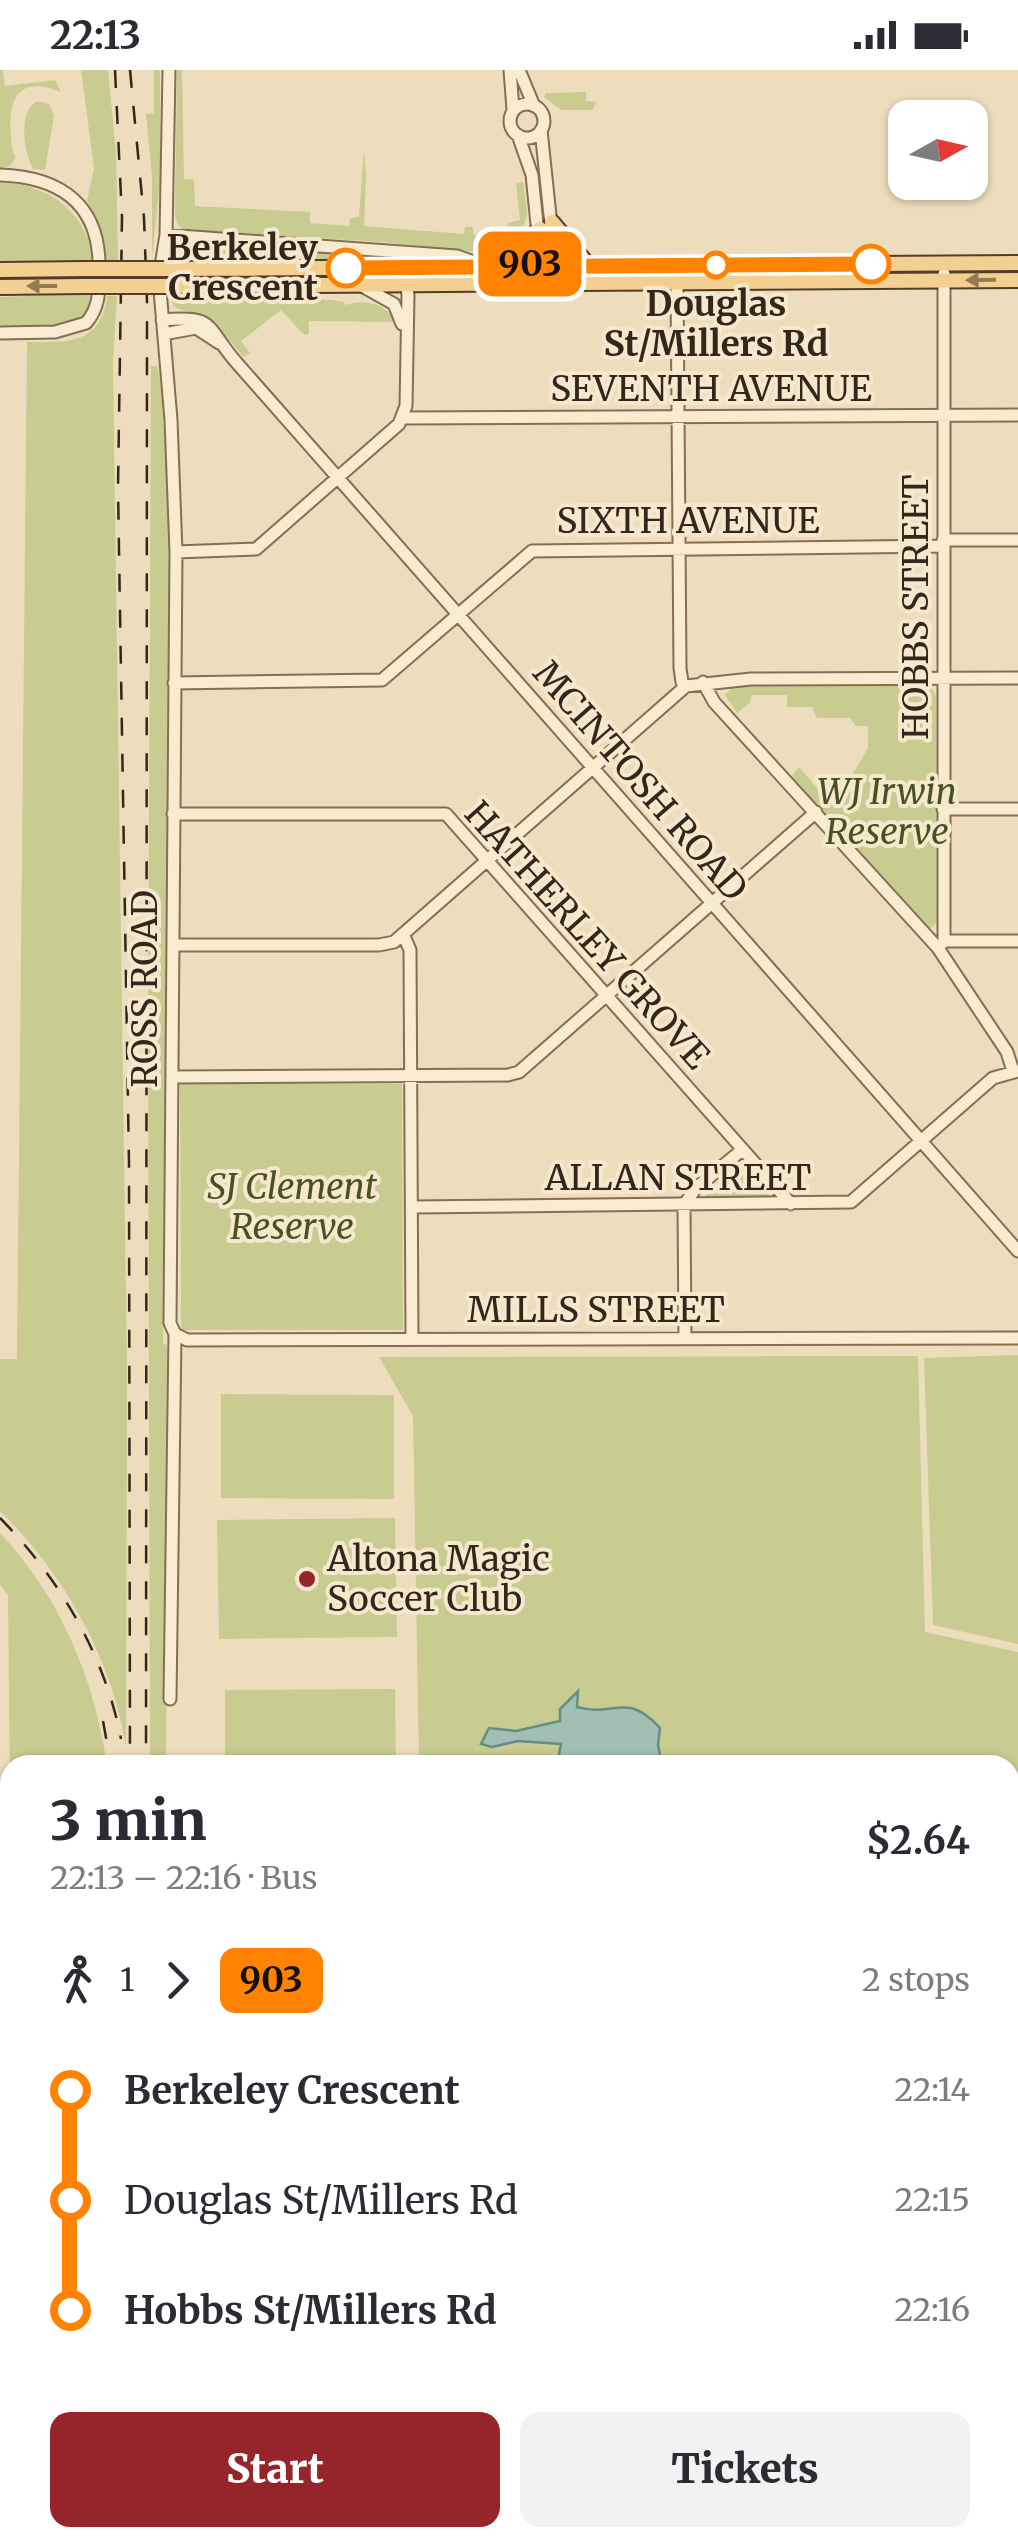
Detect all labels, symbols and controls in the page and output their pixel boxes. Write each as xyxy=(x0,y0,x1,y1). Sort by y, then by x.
text: 22:13 xyxy=(50,12,141,59)
north arrow xyxy=(888,100,988,200)
map controls xyxy=(888,100,988,200)
place label: Berkeley Crescent xyxy=(167,226,318,310)
line badge: 903 xyxy=(472,232,588,296)
text: 903 xyxy=(498,242,562,286)
unlabelled marker xyxy=(852,245,890,283)
marker: Berkeley Crescent xyxy=(327,249,365,287)
marker: Douglas St/Millers Rd xyxy=(703,252,729,278)
one-way arrow xyxy=(965,272,997,288)
one-way arrow xyxy=(26,279,58,295)
place label: Douglas St/Millers Rd xyxy=(604,282,828,366)
street label: SEVENTH AVENUE xyxy=(550,367,872,411)
street label: HOBBS STREET xyxy=(894,474,938,740)
street label: SIXTH AVENUE xyxy=(556,499,820,543)
street label: MCINTOSH ROAD xyxy=(524,652,756,910)
park label: WJ Irwin Reserve xyxy=(817,770,957,854)
street label: HATHERLEY GROVE xyxy=(455,792,719,1078)
street label: ROSS ROAD xyxy=(123,890,167,1088)
street label: ALLAN STREET xyxy=(544,1156,811,1200)
park label: SJ Clement Reserve xyxy=(207,1165,378,1249)
street label: MILLS STREET xyxy=(467,1288,725,1332)
place label: Altona Magic Soccer Club xyxy=(326,1537,550,1621)
marker: Altona Magic Soccer Club xyxy=(296,1568,318,1590)
text: 3 min xyxy=(50,1786,207,1855)
text: $2.64 xyxy=(866,1817,970,1864)
text: 22:13 – 22:16 · Bus xyxy=(50,1858,317,1898)
icon: walk xyxy=(50,1953,105,2008)
icon: forward xyxy=(150,1953,205,2008)
text: 903 xyxy=(240,1958,303,2002)
text: 1 xyxy=(120,1960,135,2000)
text: 2 stops xyxy=(862,1960,970,2000)
text: Berkeley Crescent xyxy=(124,2067,460,2114)
text: 22:14 xyxy=(894,2070,970,2110)
text: Douglas St/Millers Rd xyxy=(124,2177,518,2224)
text: 22:15 xyxy=(895,2180,970,2220)
text: Hobbs St/Millers Rd xyxy=(124,2287,497,2334)
text: 22:16 xyxy=(894,2290,970,2330)
button: Start xyxy=(50,2412,500,2527)
button: Tickets xyxy=(520,2412,970,2527)

